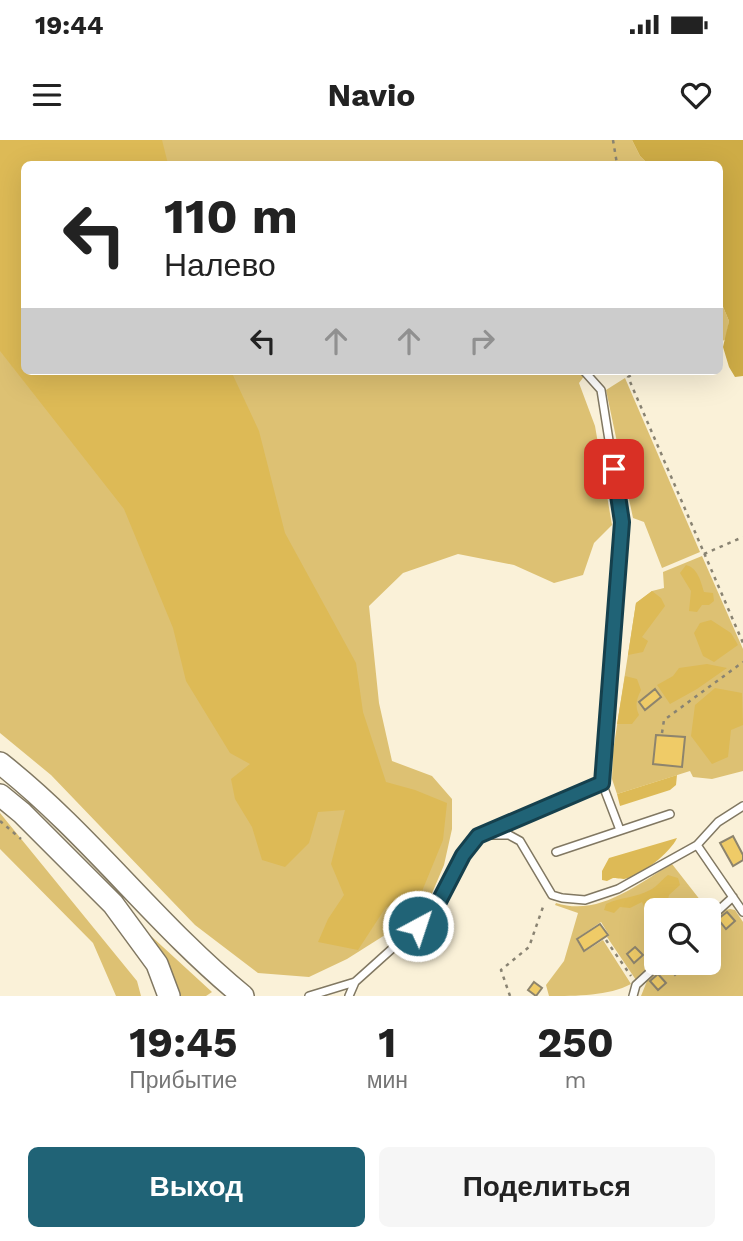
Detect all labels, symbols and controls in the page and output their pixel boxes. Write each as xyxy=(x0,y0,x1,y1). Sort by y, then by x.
text: 19:44 xyxy=(35,10,104,40)
icon: menu xyxy=(28,76,66,114)
text: Navio xyxy=(328,76,415,114)
icon: heart xyxy=(677,76,715,114)
text: 110 m xyxy=(164,187,298,245)
icon: left xyxy=(49,189,140,280)
text: Налево xyxy=(164,246,276,284)
icon: left xyxy=(244,322,282,360)
icon: ahead xyxy=(317,322,355,360)
icon: ahead xyxy=(390,322,428,360)
icon: right xyxy=(463,322,501,360)
pin xyxy=(584,439,644,499)
icon: arrive xyxy=(595,450,633,488)
position arrow xyxy=(381,889,455,963)
map controls xyxy=(644,898,721,975)
button: search xyxy=(644,898,721,975)
text: 19:45 xyxy=(129,1018,237,1067)
text: 1 xyxy=(378,1018,396,1067)
text: 250 xyxy=(537,1018,614,1067)
text: Прибытие xyxy=(129,1067,237,1094)
text: мин xyxy=(367,1067,408,1094)
text: m xyxy=(565,1067,586,1094)
button: Выход xyxy=(28,1147,365,1227)
button: Поделиться xyxy=(379,1147,715,1227)

